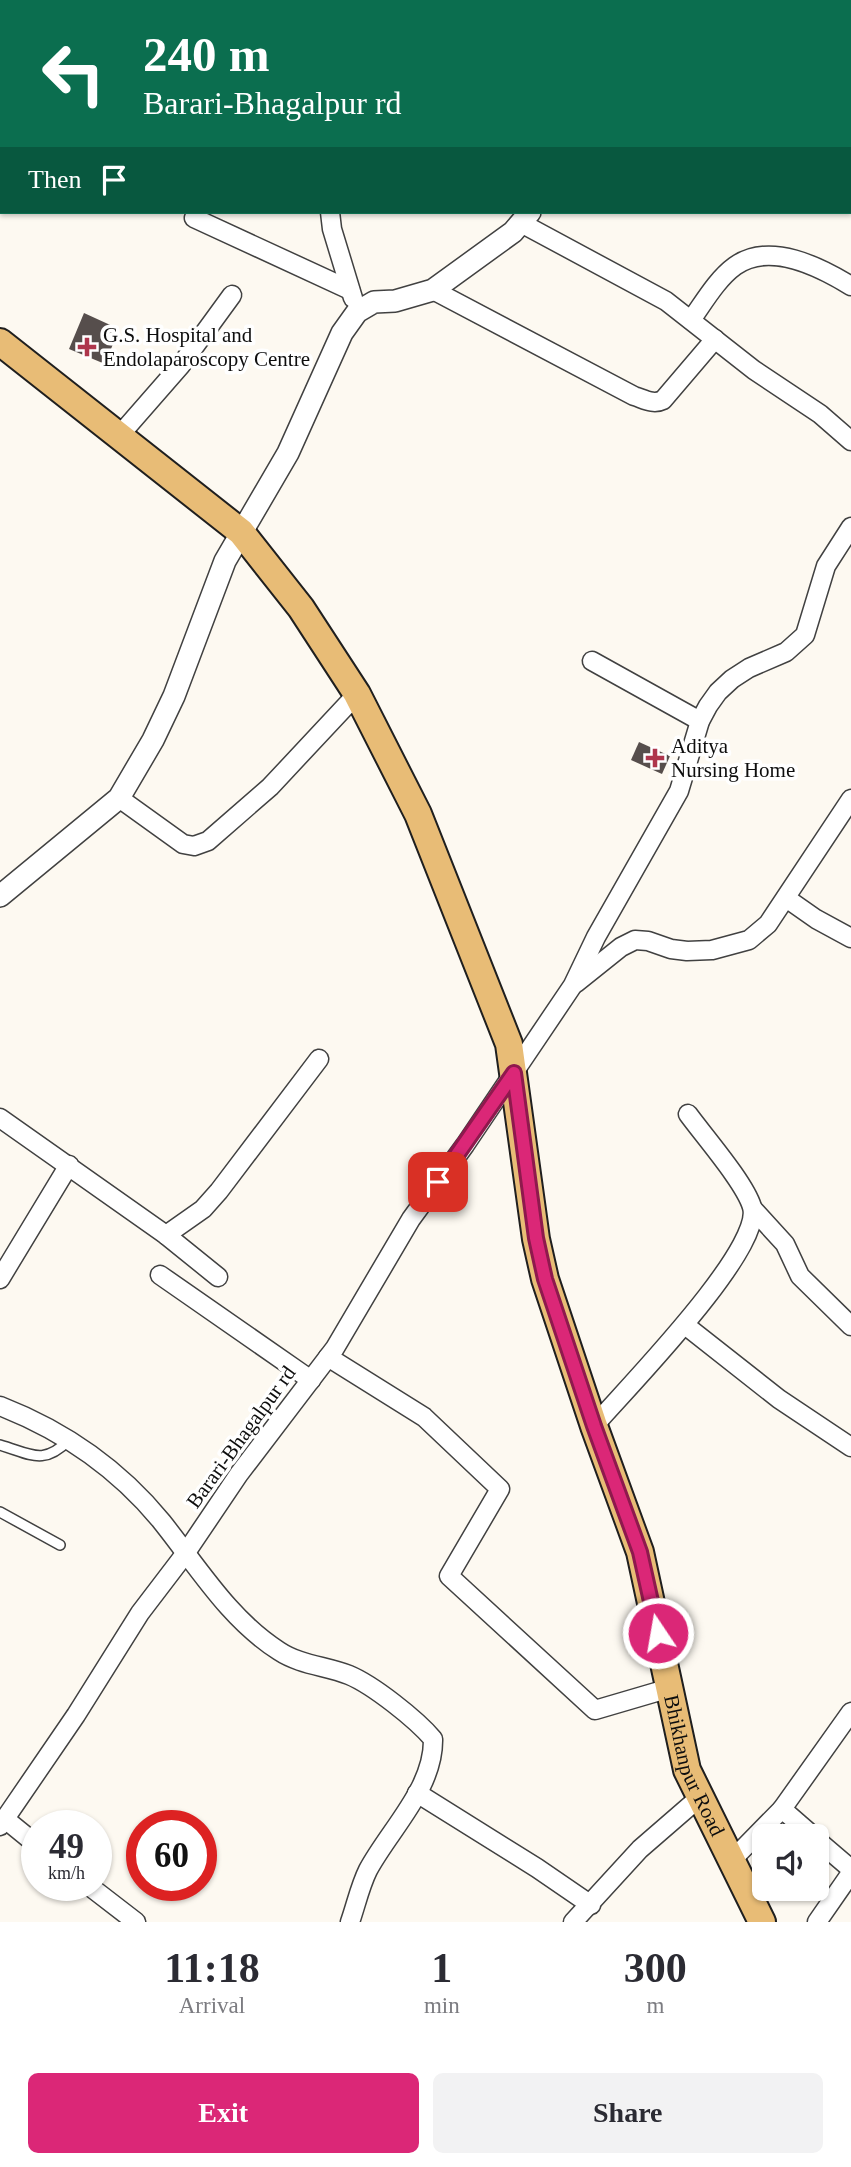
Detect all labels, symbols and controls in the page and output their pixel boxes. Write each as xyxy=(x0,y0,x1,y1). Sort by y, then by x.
text: 240 m xyxy=(143,27,270,82)
icon: left xyxy=(28,28,119,119)
text: Barari-Bhagalpur rd xyxy=(143,85,402,121)
icon: arrive xyxy=(95,161,133,199)
text: Then xyxy=(28,165,81,194)
place label: G.S. Hospital and Endolaparoscopy Centre xyxy=(103,323,310,371)
marker: G.S. Hospital and Endolaparoscopy Centre xyxy=(77,337,97,357)
place label: Aditya Nursing Home xyxy=(671,734,795,782)
marker: Aditya Nursing Home xyxy=(645,748,665,768)
pin xyxy=(408,1152,468,1212)
icon: arrive xyxy=(419,1163,457,1201)
street label: Barari-Bhagalpur rd xyxy=(181,1361,301,1513)
position arrow xyxy=(621,1596,695,1670)
street label: Bhikhanpur Road xyxy=(659,1693,730,1840)
speed limit sign: 60 xyxy=(126,1810,217,1901)
map controls xyxy=(752,1824,829,1901)
button: sound xyxy=(752,1824,829,1901)
text: 49 xyxy=(49,1827,84,1866)
text: km/h xyxy=(48,1863,85,1883)
text: 11:18 xyxy=(164,1945,260,1991)
text: 1 xyxy=(431,1945,452,1991)
text: 300 xyxy=(624,1945,687,1991)
text: Arrival xyxy=(179,1993,245,2018)
text: min xyxy=(424,1993,460,2018)
text: m xyxy=(646,1993,664,2018)
button: Exit xyxy=(28,2073,419,2153)
button: Share xyxy=(433,2073,823,2153)

